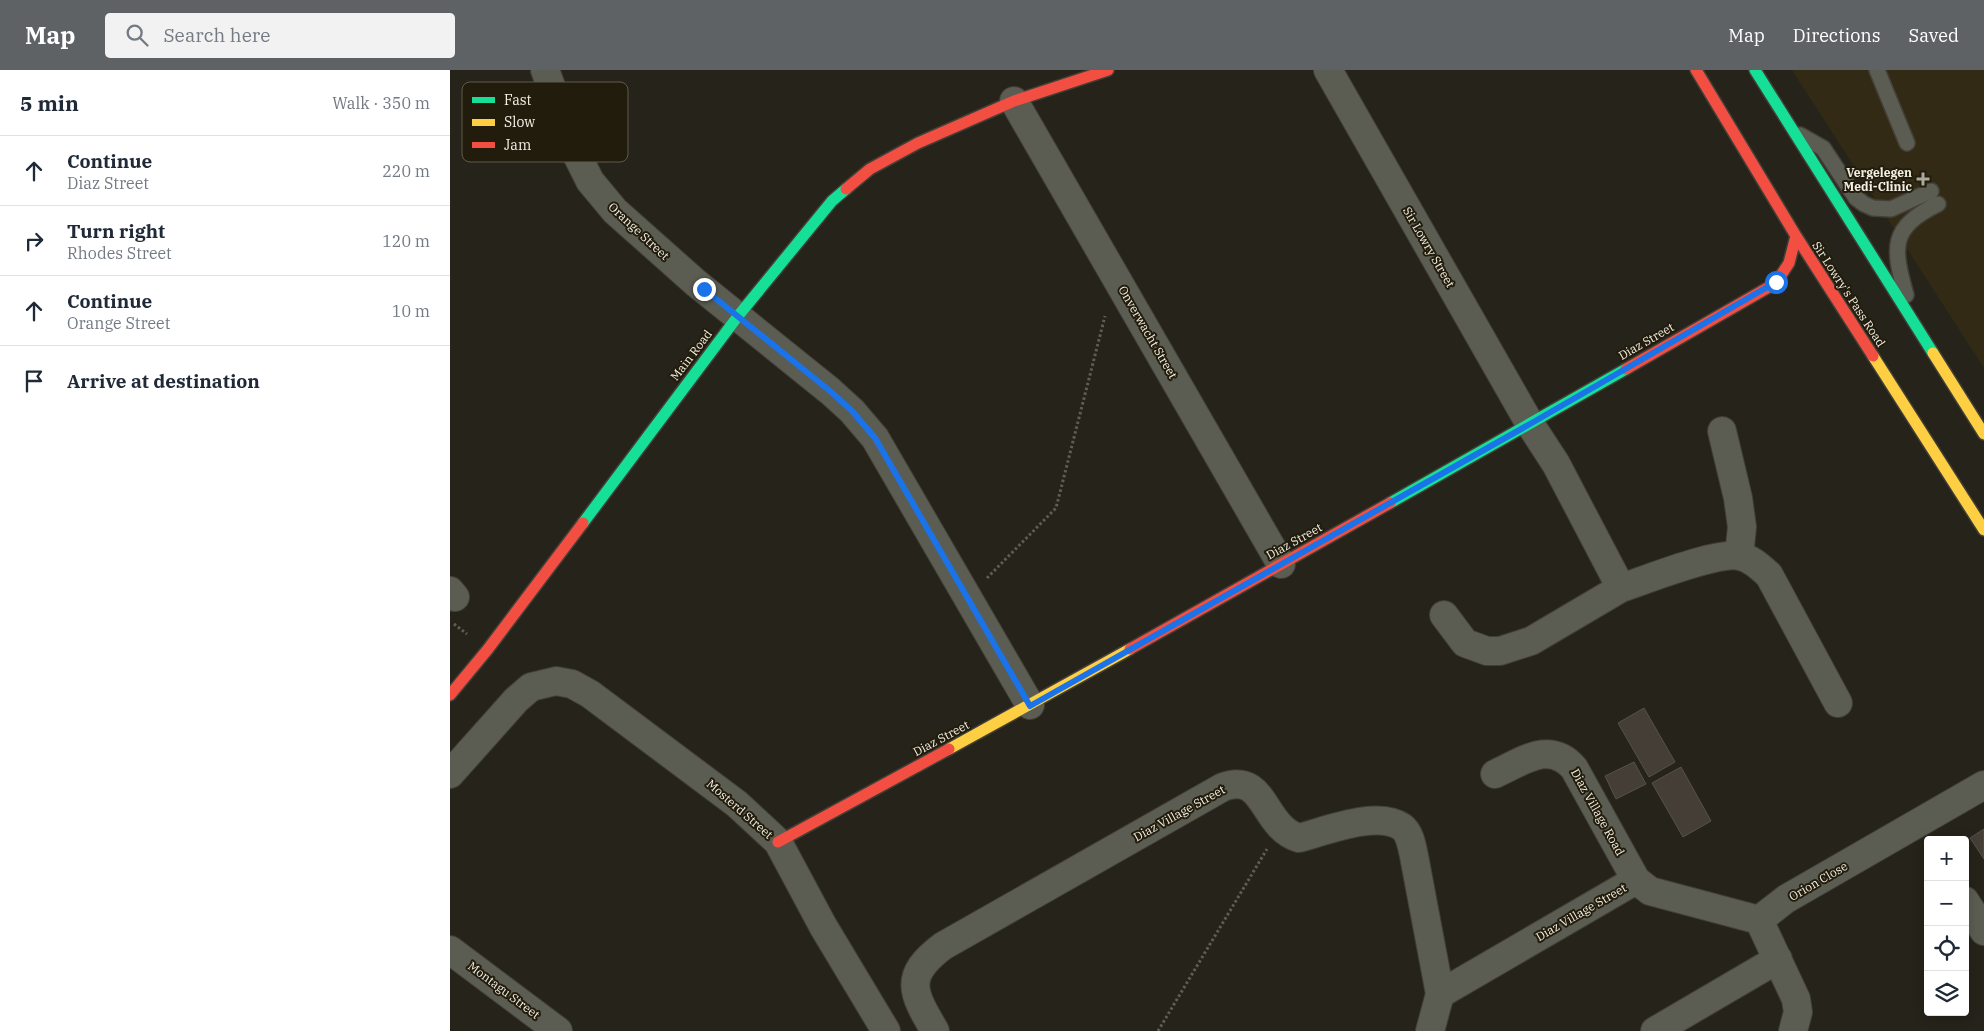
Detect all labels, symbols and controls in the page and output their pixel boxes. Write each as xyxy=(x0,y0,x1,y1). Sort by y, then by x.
search box xyxy=(105,13,455,58)
text: Map xyxy=(25,19,75,51)
icon: search xyxy=(123,21,151,49)
text: Search here xyxy=(163,23,270,47)
text: Map xyxy=(1728,24,1765,47)
text: Directions xyxy=(1793,24,1881,47)
text: Saved xyxy=(1909,24,1959,47)
legend xyxy=(462,82,628,162)
text: 5 min xyxy=(20,89,79,117)
text: Fast xyxy=(504,91,532,109)
text: Walk · 350 m xyxy=(332,93,430,113)
text: Slow xyxy=(504,113,535,131)
text: Jam xyxy=(504,136,531,154)
text: Continue xyxy=(67,149,152,173)
icon: ahead xyxy=(20,157,48,185)
text: 220 m xyxy=(382,161,430,181)
place label: Vergelegen Medi-Clinic xyxy=(1843,165,1913,194)
marker: Vergelegen Medi-Clinic xyxy=(1916,172,1930,186)
text: Diaz Street xyxy=(67,173,149,193)
street label: Orange Street xyxy=(606,199,672,263)
street label: Sir Lowry Street xyxy=(1400,204,1458,290)
text: Turn right xyxy=(67,219,165,243)
icon: right xyxy=(20,227,48,255)
text: 120 m xyxy=(382,231,430,251)
street label: Sir Lowry's Pass Road xyxy=(1809,238,1889,350)
text: Rhodes Street xyxy=(67,243,172,263)
route start xyxy=(1765,271,1788,294)
route end xyxy=(693,278,716,301)
street label: Onverwacht Street xyxy=(1115,283,1181,381)
text: Continue xyxy=(67,289,152,313)
icon: ahead xyxy=(20,297,48,325)
text: 10 m xyxy=(392,301,430,321)
text: Orange Street xyxy=(67,313,170,333)
street label: Diaz Street xyxy=(1616,319,1676,363)
street label: Main Road xyxy=(667,327,715,383)
icon: arrive xyxy=(20,367,48,395)
text: Arrive at destination xyxy=(67,369,260,393)
street label: Diaz Street xyxy=(1264,520,1324,562)
street label: Diaz Street xyxy=(910,717,972,759)
street label: Diaz Village Road xyxy=(1568,766,1628,858)
street label: Mosterd Street xyxy=(704,776,776,842)
street label: Diaz Village Street xyxy=(1131,782,1227,844)
map controls xyxy=(1924,836,1969,1016)
button: + xyxy=(1924,836,1969,881)
street label: Orion Close xyxy=(1786,858,1850,904)
street label: Diaz Village Street xyxy=(1533,880,1629,944)
button: − xyxy=(1924,881,1969,926)
button: locate xyxy=(1924,926,1969,971)
street label: Montagu Street xyxy=(465,958,543,1022)
button: layers xyxy=(1924,971,1969,1016)

